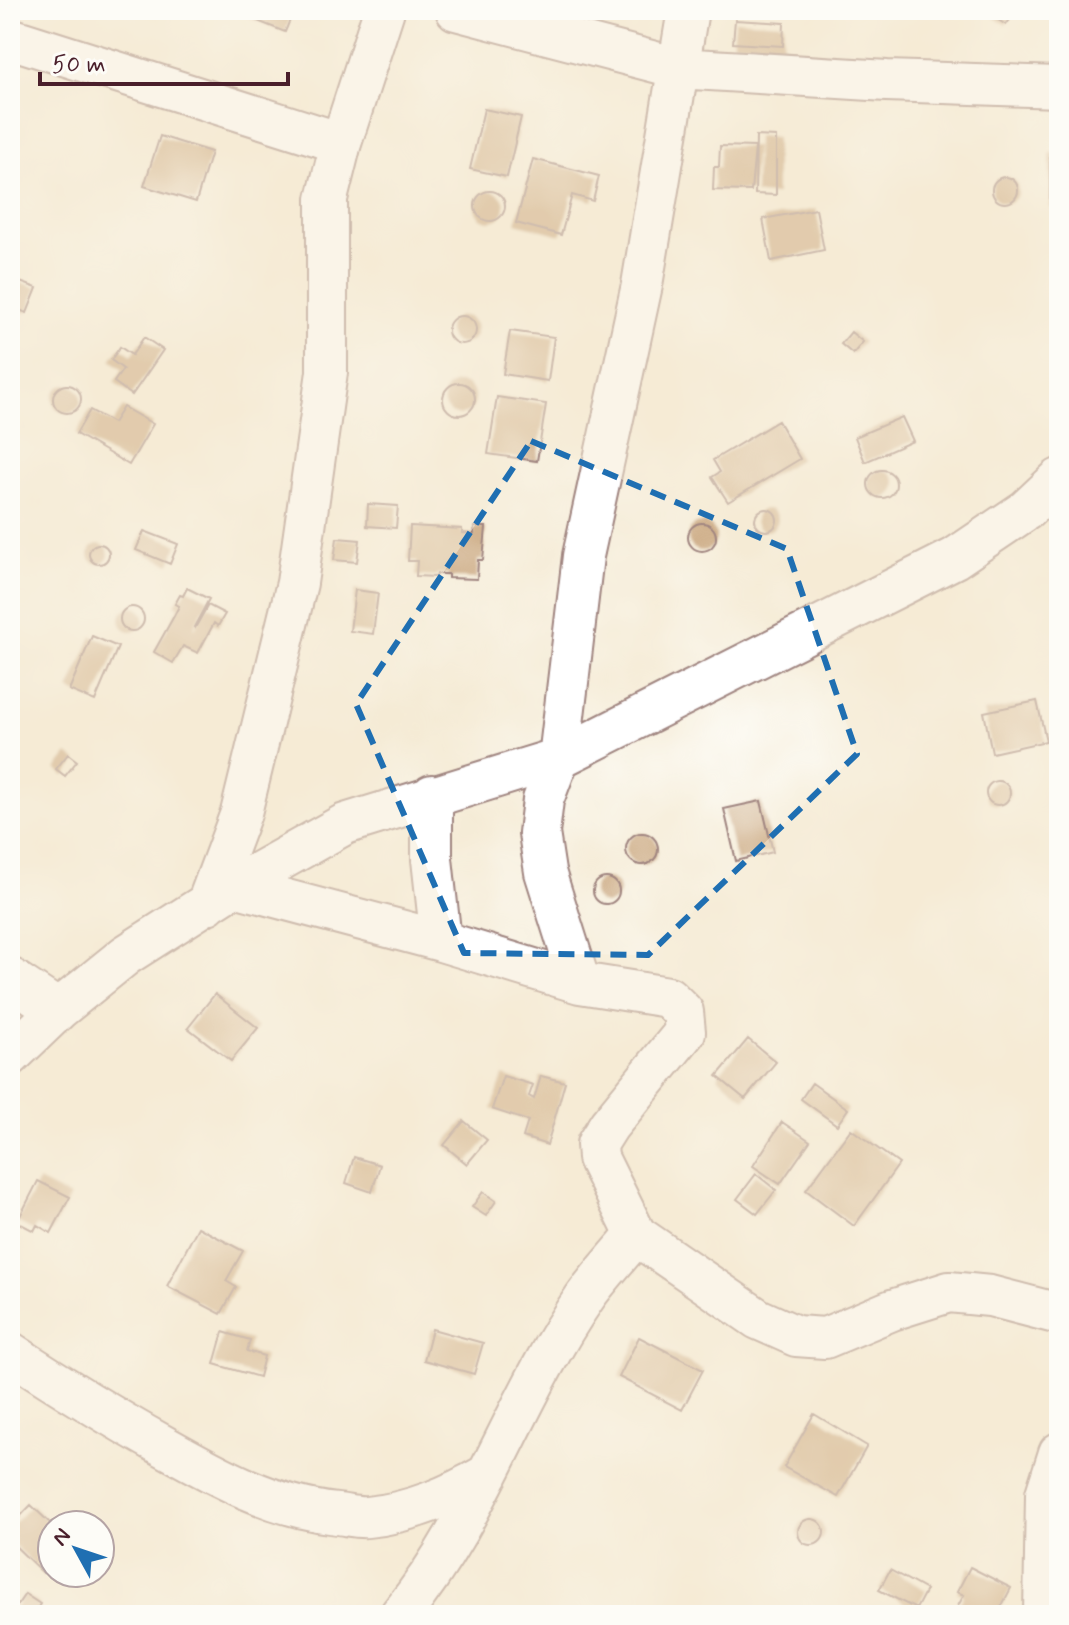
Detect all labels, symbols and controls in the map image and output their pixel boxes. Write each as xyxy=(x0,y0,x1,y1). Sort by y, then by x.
scale bar xyxy=(40,36,288,86)
text: 50 m xyxy=(52,50,106,81)
north arrow xyxy=(36,1509,116,1589)
text: N xyxy=(47,1523,78,1552)

